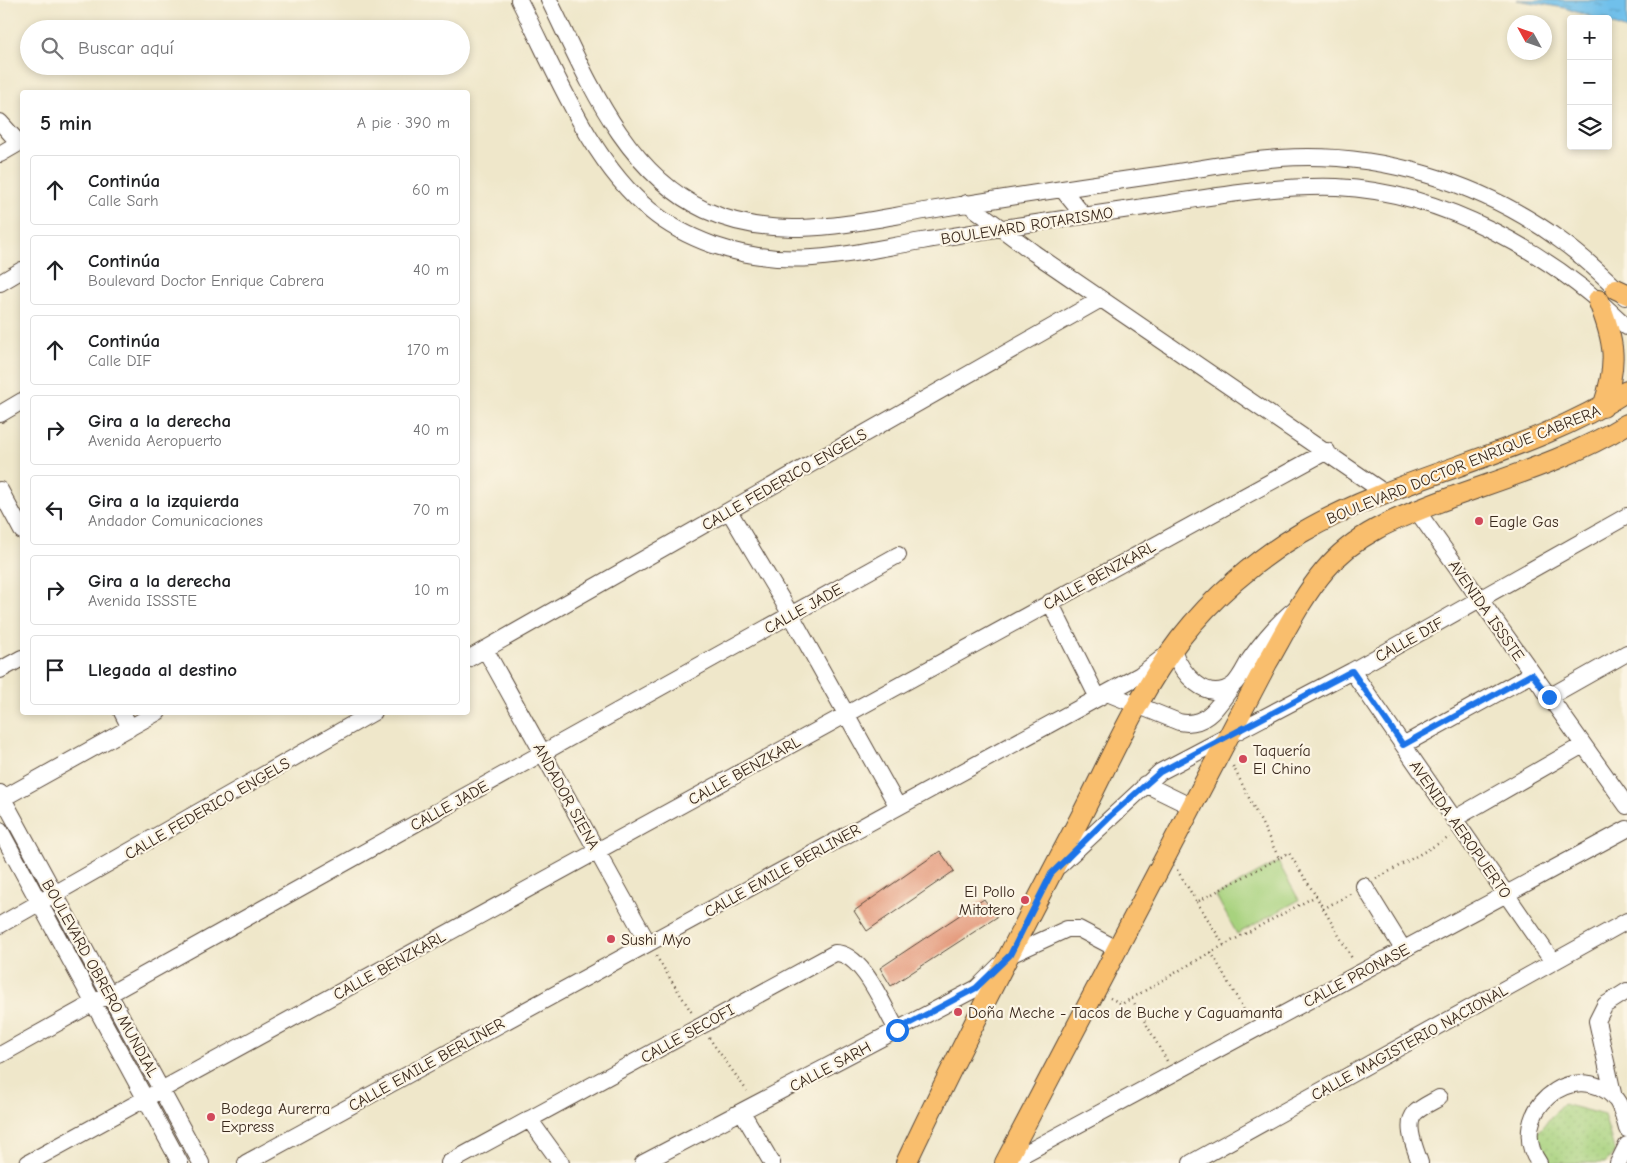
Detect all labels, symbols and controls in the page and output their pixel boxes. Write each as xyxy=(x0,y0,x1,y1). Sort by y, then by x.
north arrow xyxy=(1507,15,1552,60)
map controls xyxy=(1567,15,1612,150)
button: + xyxy=(1567,15,1612,60)
search box xyxy=(20,20,470,75)
icon: search xyxy=(38,34,66,62)
text: Buscar aquí xyxy=(78,37,174,59)
button: − xyxy=(1567,60,1612,105)
button: layers xyxy=(1567,105,1612,150)
text: 5 min xyxy=(40,111,92,135)
text: A pie · 390 m xyxy=(357,114,450,132)
text: Continúa xyxy=(88,170,160,192)
icon: ahead xyxy=(41,176,69,204)
text: 60 m xyxy=(412,181,449,199)
text: Calle Sarh xyxy=(88,192,158,210)
street label: BOULEVARD ROTARISMO xyxy=(940,203,1115,249)
text: Continúa xyxy=(88,250,160,272)
icon: ahead xyxy=(41,256,69,284)
text: 40 m xyxy=(413,261,449,279)
text: Boulevard Doctor Enrique Cabrera xyxy=(88,272,324,290)
text: Continúa xyxy=(88,330,160,352)
icon: ahead xyxy=(41,336,69,364)
text: 170 m xyxy=(407,341,449,359)
text: Calle DIF xyxy=(88,352,152,370)
street label: BOULEVARD DOCTOR ENRIQUE CABRERA xyxy=(1324,402,1603,528)
text: Gira a la derecha xyxy=(88,410,231,432)
icon: right xyxy=(41,416,69,444)
text: 40 m xyxy=(413,421,449,439)
street label: CALLE FEDERICO ENGELS xyxy=(699,425,870,535)
text: Avenida Aeropuerto xyxy=(88,432,222,450)
text: Gira a la izquierda xyxy=(88,490,239,512)
icon: left xyxy=(41,496,69,524)
text: 70 m xyxy=(413,501,449,519)
text: Andador Comunicaciones xyxy=(88,512,263,530)
place label: Eagle Gas xyxy=(1489,513,1559,531)
marker: Eagle Gas xyxy=(1473,515,1485,527)
street label: CALLE BENZKARL xyxy=(1040,538,1159,614)
street label: AVENIDA ISSSTE xyxy=(1445,557,1528,665)
text: Gira a la derecha xyxy=(88,570,231,592)
icon: right xyxy=(41,576,69,604)
street label: CALLE JADE xyxy=(761,580,846,638)
text: 10 m xyxy=(414,581,449,599)
text: Avenida ISSSTE xyxy=(88,592,197,610)
street label: CALLE DIF xyxy=(1372,613,1447,666)
icon: arrive xyxy=(41,656,69,684)
text: Llegada al destino xyxy=(88,659,237,681)
route end xyxy=(1538,686,1561,709)
street label: CALLE BENZKARL xyxy=(685,733,804,809)
street label: ANDADOR SIENA xyxy=(529,740,603,853)
place label: Taquería El Chino xyxy=(1253,742,1311,778)
marker: Taquería El Chino xyxy=(1237,753,1249,765)
street label: CALLE FEDERICO ENGELS xyxy=(122,754,293,864)
street label: AVENIDA AEROPUERTO xyxy=(1406,757,1515,902)
street label: CALLE JADE xyxy=(407,777,492,835)
street label: CALLE EMILE BERLINER xyxy=(701,820,864,921)
street label: BOULEVARD OBRERO MUNDIAL xyxy=(38,876,162,1081)
place label: El Pollo Mitotero xyxy=(959,883,1015,919)
marker: El Pollo Mitotero xyxy=(1019,894,1031,906)
street label: CALLE BENZKARL xyxy=(330,928,449,1004)
place label: Sushi Myo xyxy=(621,931,691,949)
marker: Sushi Myo xyxy=(605,933,617,945)
street label: CALLE PRONASE xyxy=(1301,940,1413,1011)
street label: CALLE MAGISTERIO NACIONAL xyxy=(1308,981,1511,1105)
street label: CALLE SECOFI xyxy=(638,1001,737,1067)
place label: Doña Meche - Tacos de Buche y Caguamanta xyxy=(968,1004,1283,1022)
marker: Doña Meche - Tacos de Buche y Caguamanta xyxy=(952,1006,964,1018)
street label: CALLE EMILE BERLINER xyxy=(345,1014,508,1115)
route start xyxy=(886,1019,909,1042)
street label: CALLE SARH xyxy=(787,1038,874,1096)
place label: Bodega Aurerra Express xyxy=(221,1100,330,1136)
marker: Bodega Aurerra Express xyxy=(205,1111,217,1123)

